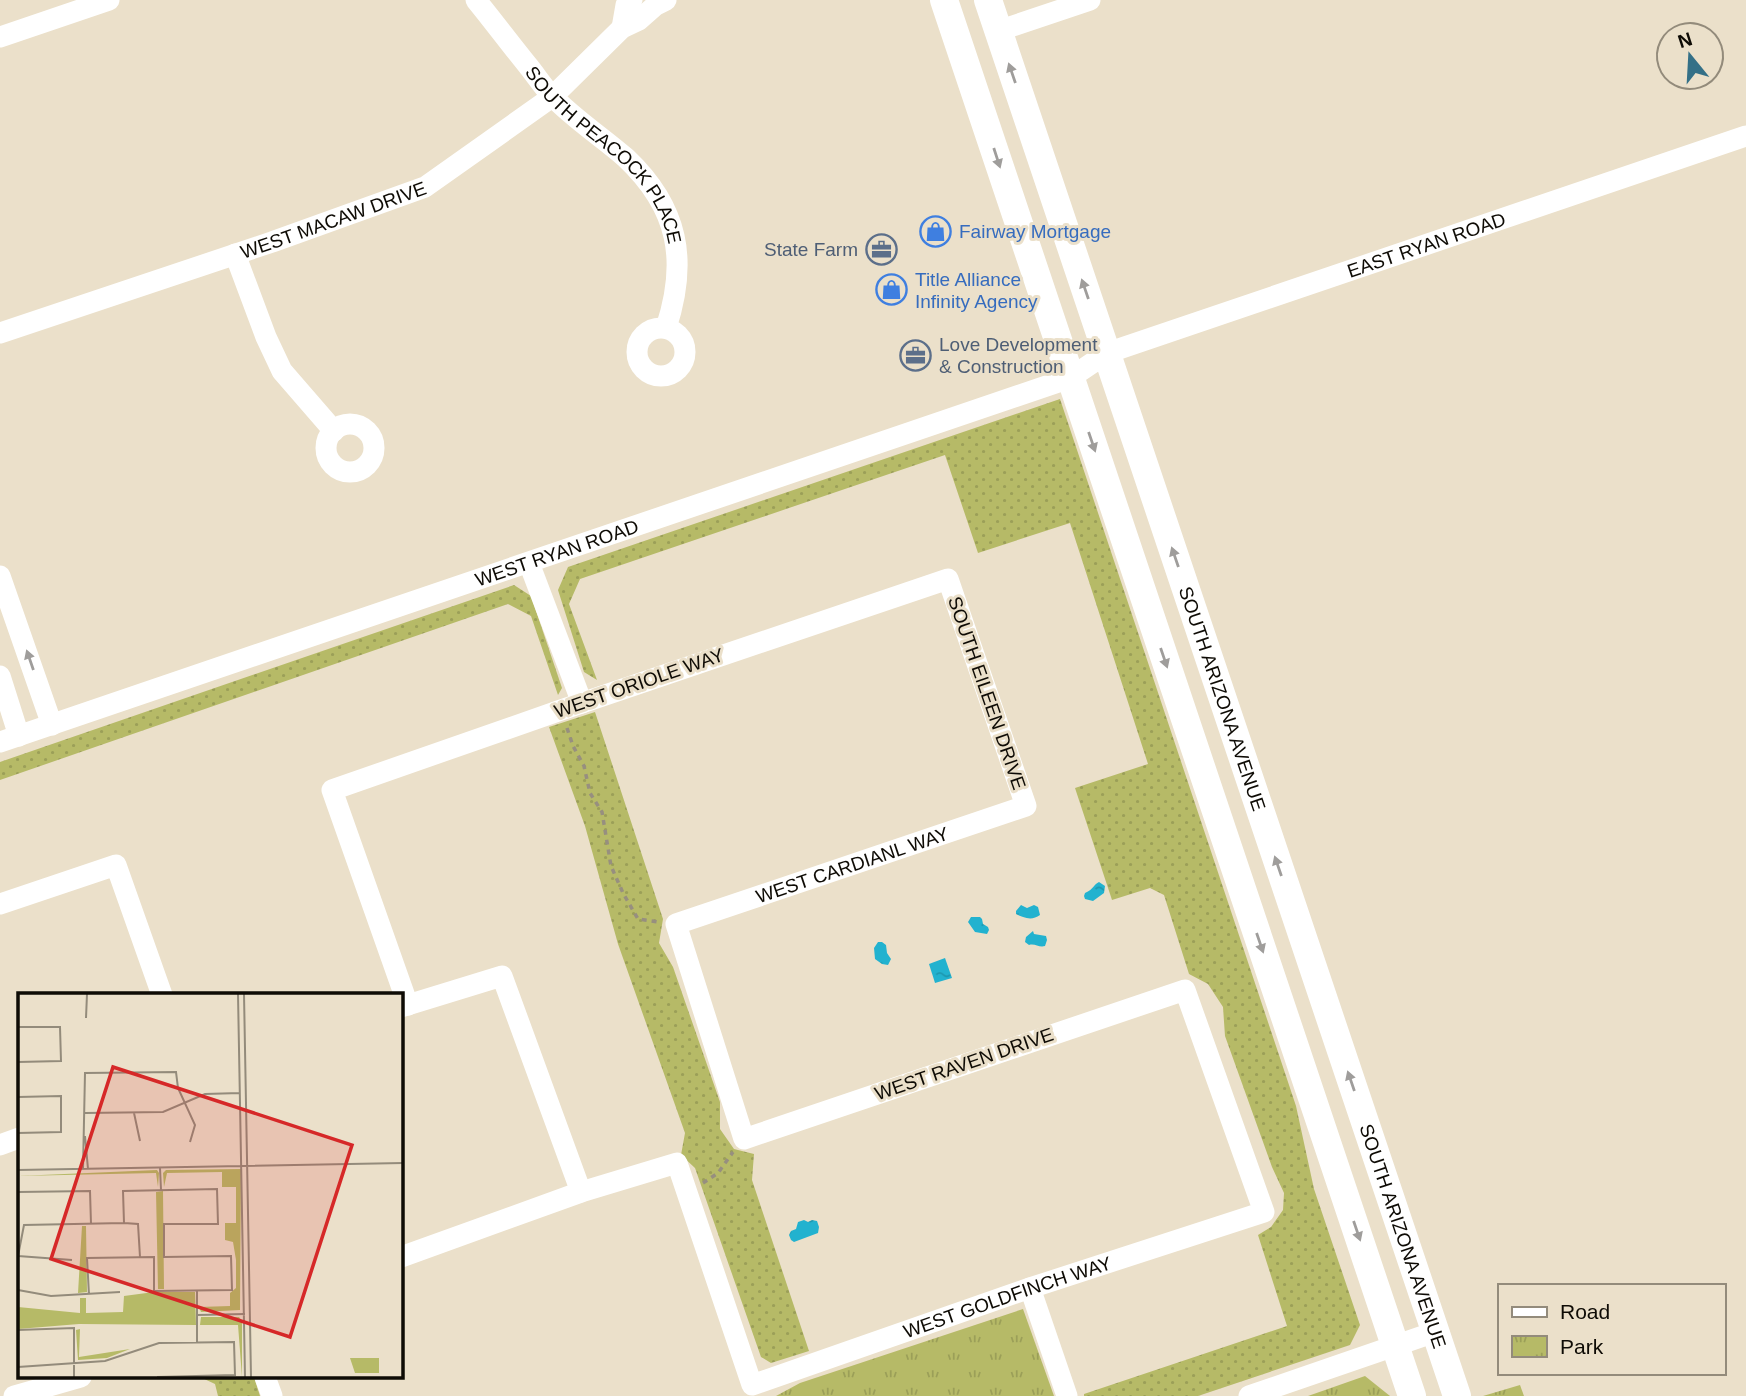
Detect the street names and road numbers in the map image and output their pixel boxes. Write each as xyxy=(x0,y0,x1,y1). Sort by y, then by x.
street label: SOUTH PEACOCK PLACE xyxy=(522,62,686,245)
street label: WEST MACAW DRIVE xyxy=(238,177,429,262)
street label: EAST RYAN ROAD xyxy=(1344,208,1508,281)
street label: WEST RYAN ROAD xyxy=(472,515,641,590)
street label: SOUTH ARIZONA AVENUE xyxy=(1175,584,1270,813)
street label: SOUTH EILEEN DRIVE xyxy=(944,594,1030,792)
street label: WEST ORIOLE WAY xyxy=(551,644,727,722)
street label: WEST CARDIANL WAY xyxy=(753,822,951,907)
street label: WEST RAVEN DRIVE xyxy=(872,1024,1056,1104)
street label: SOUTH ARIZONA AVENUE xyxy=(1356,1121,1451,1351)
street label: WEST GOLDFINCH WAY xyxy=(900,1252,1114,1342)

